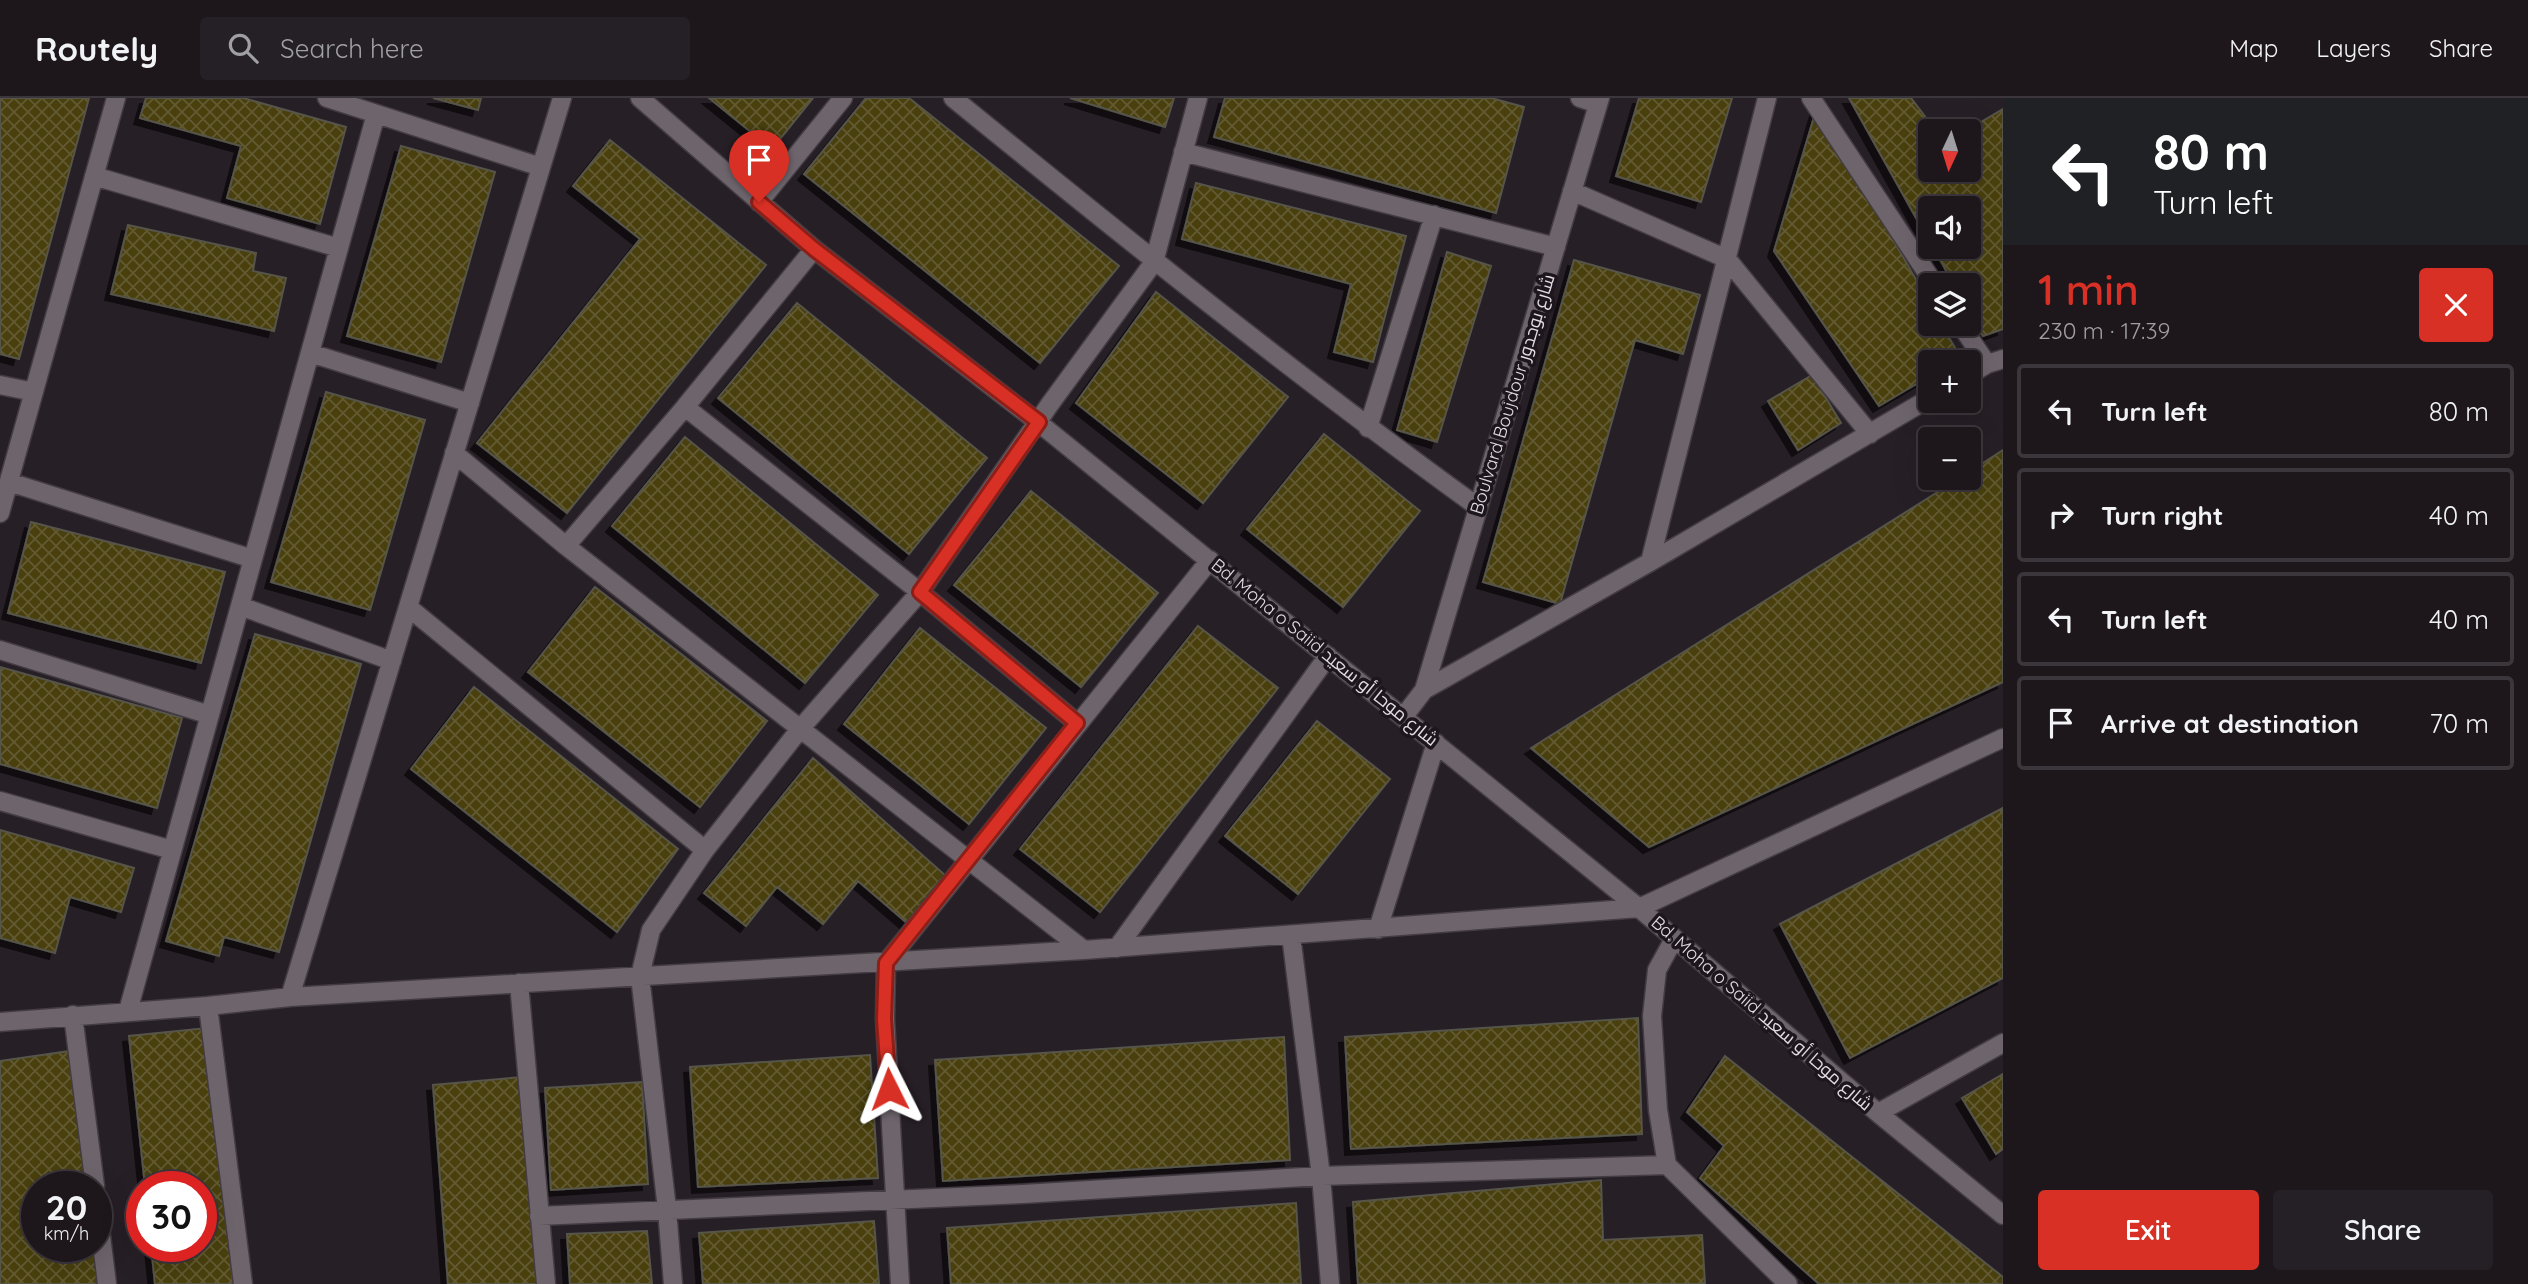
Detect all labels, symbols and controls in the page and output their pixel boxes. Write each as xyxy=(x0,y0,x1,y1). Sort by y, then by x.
search box xyxy=(200,17,690,80)
text: Routely xyxy=(35,28,158,69)
icon: search xyxy=(224,29,262,67)
text: Search here xyxy=(280,32,424,65)
text: Map xyxy=(2229,33,2278,63)
text: Layers xyxy=(2316,33,2391,63)
text: Share xyxy=(2429,33,2493,63)
north arrow xyxy=(1918,119,1981,182)
map controls xyxy=(1918,119,1981,490)
text: 80 m xyxy=(2153,121,2269,182)
icon: left xyxy=(2038,126,2129,217)
pin xyxy=(729,130,789,202)
icon: arrive xyxy=(740,141,778,179)
text: Turn left xyxy=(2153,182,2274,222)
button: sound xyxy=(1918,196,1981,259)
text: 1 min xyxy=(2038,263,2139,316)
button: close xyxy=(2419,268,2493,342)
street label: Boulvard Boujdour شارع بوجدور xyxy=(1464,271,1560,517)
button: layers xyxy=(1918,273,1981,336)
text: 230 m · 17:39 xyxy=(2038,316,2170,345)
button: + xyxy=(1918,350,1981,413)
icon: left xyxy=(2042,392,2080,430)
text: Turn left xyxy=(2101,395,2208,428)
text: 80 m xyxy=(2429,395,2489,428)
button: − xyxy=(1918,427,1981,490)
icon: right xyxy=(2042,496,2080,534)
text: Turn right xyxy=(2101,499,2223,532)
text: 40 m xyxy=(2429,499,2489,532)
street label: Bd. Moha o Saiid شارع موحا أو سعيد xyxy=(1206,553,1443,752)
icon: left xyxy=(2042,600,2080,638)
text: Turn left xyxy=(2101,603,2208,636)
text: 40 m xyxy=(2429,603,2489,636)
icon: arrive xyxy=(2042,704,2080,742)
text: Arrive at destination xyxy=(2101,707,2359,740)
text: 70 m xyxy=(2429,707,2489,740)
street label: Bd. Moha o Saiid شارع موحا أو سعيد xyxy=(1646,911,1877,1116)
position arrow xyxy=(852,1052,926,1126)
speed limit sign: 30 xyxy=(126,1171,217,1262)
text: 20 xyxy=(46,1185,87,1229)
button: Exit xyxy=(2038,1190,2259,1270)
button: Share xyxy=(2273,1190,2493,1270)
text: km/h xyxy=(44,1222,89,1245)

